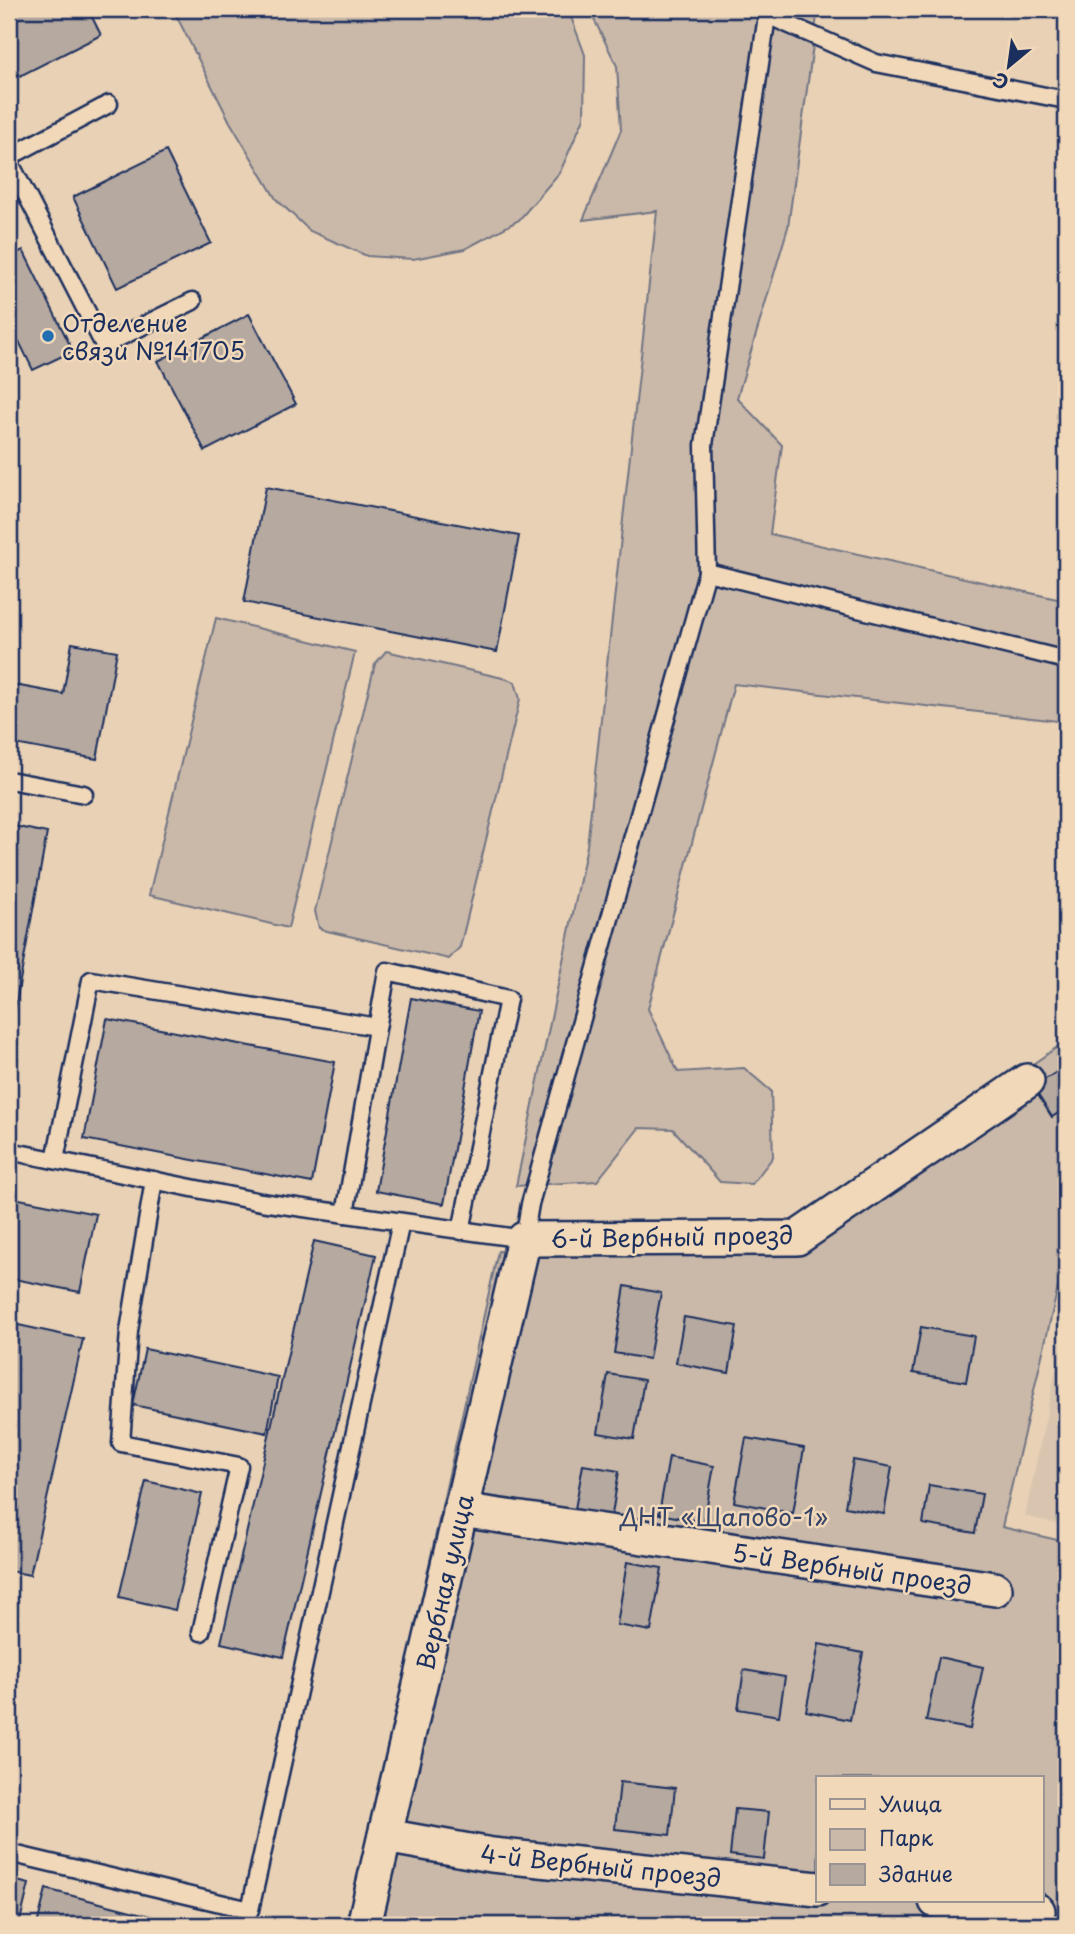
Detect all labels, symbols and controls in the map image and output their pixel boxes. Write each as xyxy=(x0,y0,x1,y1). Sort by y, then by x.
north arrow xyxy=(974,32,1044,102)
text: С xyxy=(987,66,1013,97)
place label: Отделение связи №141705 xyxy=(62,304,245,368)
marker: Отделение связи №141705 xyxy=(40,328,56,344)
street label: 6-й Вербный проезд xyxy=(550,1216,794,1256)
street label: Вербная улица xyxy=(406,1490,482,1674)
park label: ДНТ «Щапово-1» xyxy=(619,1498,828,1534)
street label: 5-й Вербный проезд xyxy=(730,1533,974,1603)
legend xyxy=(816,1776,1044,1902)
text: Улица xyxy=(879,1787,942,1819)
text: Парк xyxy=(879,1821,934,1853)
street label: 4-й Вербный проезд xyxy=(479,1834,723,1896)
text: Здание xyxy=(879,1857,953,1889)

